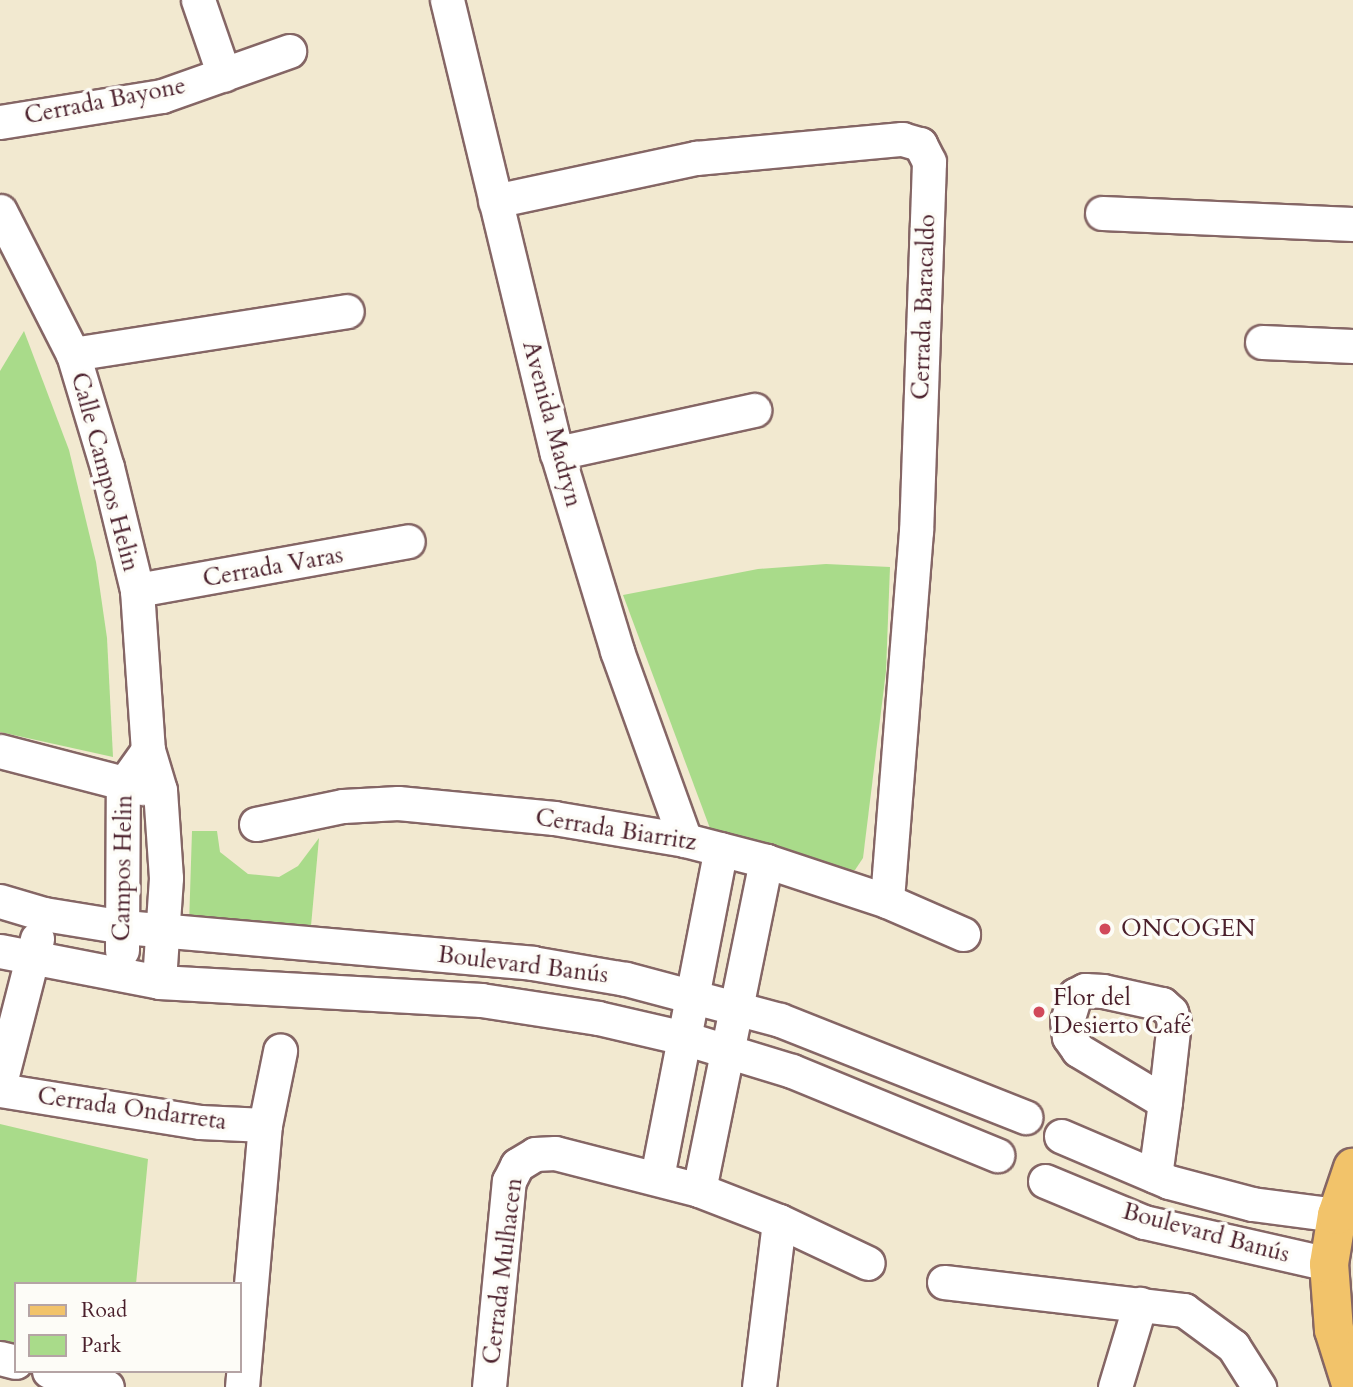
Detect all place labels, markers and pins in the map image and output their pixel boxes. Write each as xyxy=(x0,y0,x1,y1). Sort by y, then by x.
place label: ONCOGEN xyxy=(1121,915,1256,943)
marker: ONCOGEN xyxy=(1095,919,1115,939)
place label: Flor del Desierto Café xyxy=(1053,984,1192,1040)
marker: Flor del Desierto Café xyxy=(1031,1004,1047,1020)

